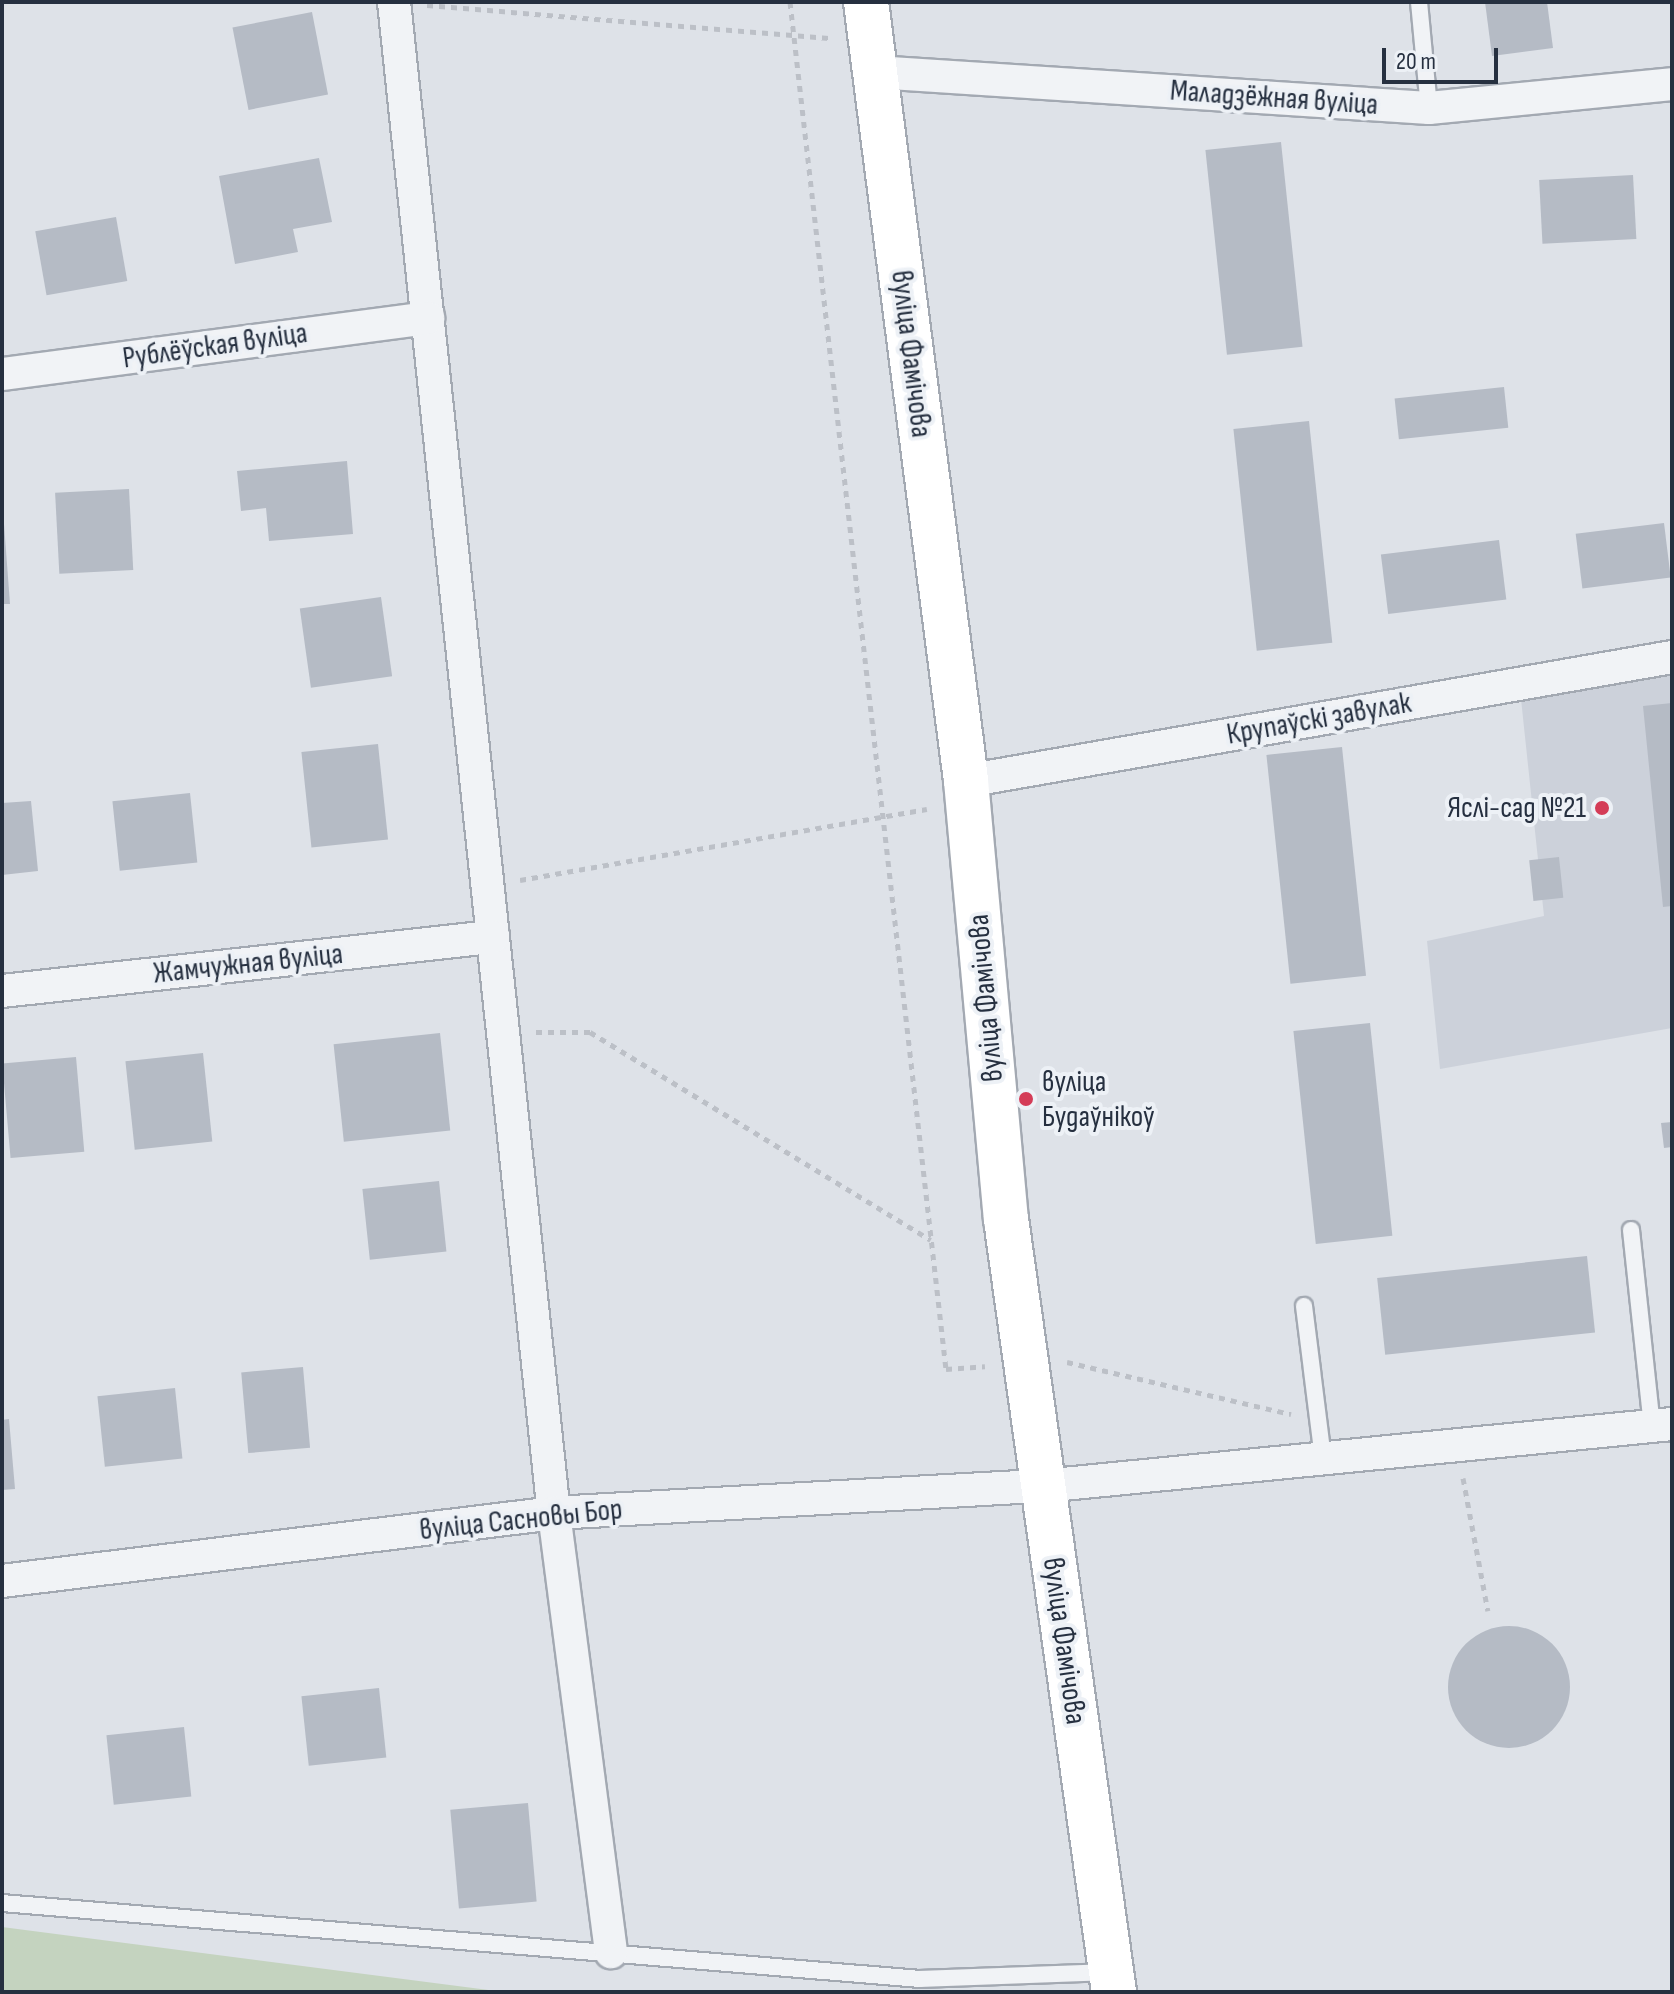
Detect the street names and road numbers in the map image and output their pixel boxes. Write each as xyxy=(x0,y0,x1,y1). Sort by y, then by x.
street label: Маладзёжная вуліца xyxy=(1169,73,1379,123)
street label: вуліца Фамічова xyxy=(883,268,939,440)
street label: Рублёўская вуліца xyxy=(120,315,310,377)
street label: Крупаўскі завулак xyxy=(1224,685,1414,753)
street label: вуліца Фамічова xyxy=(961,913,1011,1083)
street label: Жамчужная вуліца xyxy=(151,936,345,992)
street label: вуліца Сасновы Бор xyxy=(418,1491,624,1549)
street label: вуліца Фамічова xyxy=(1034,1555,1094,1727)

